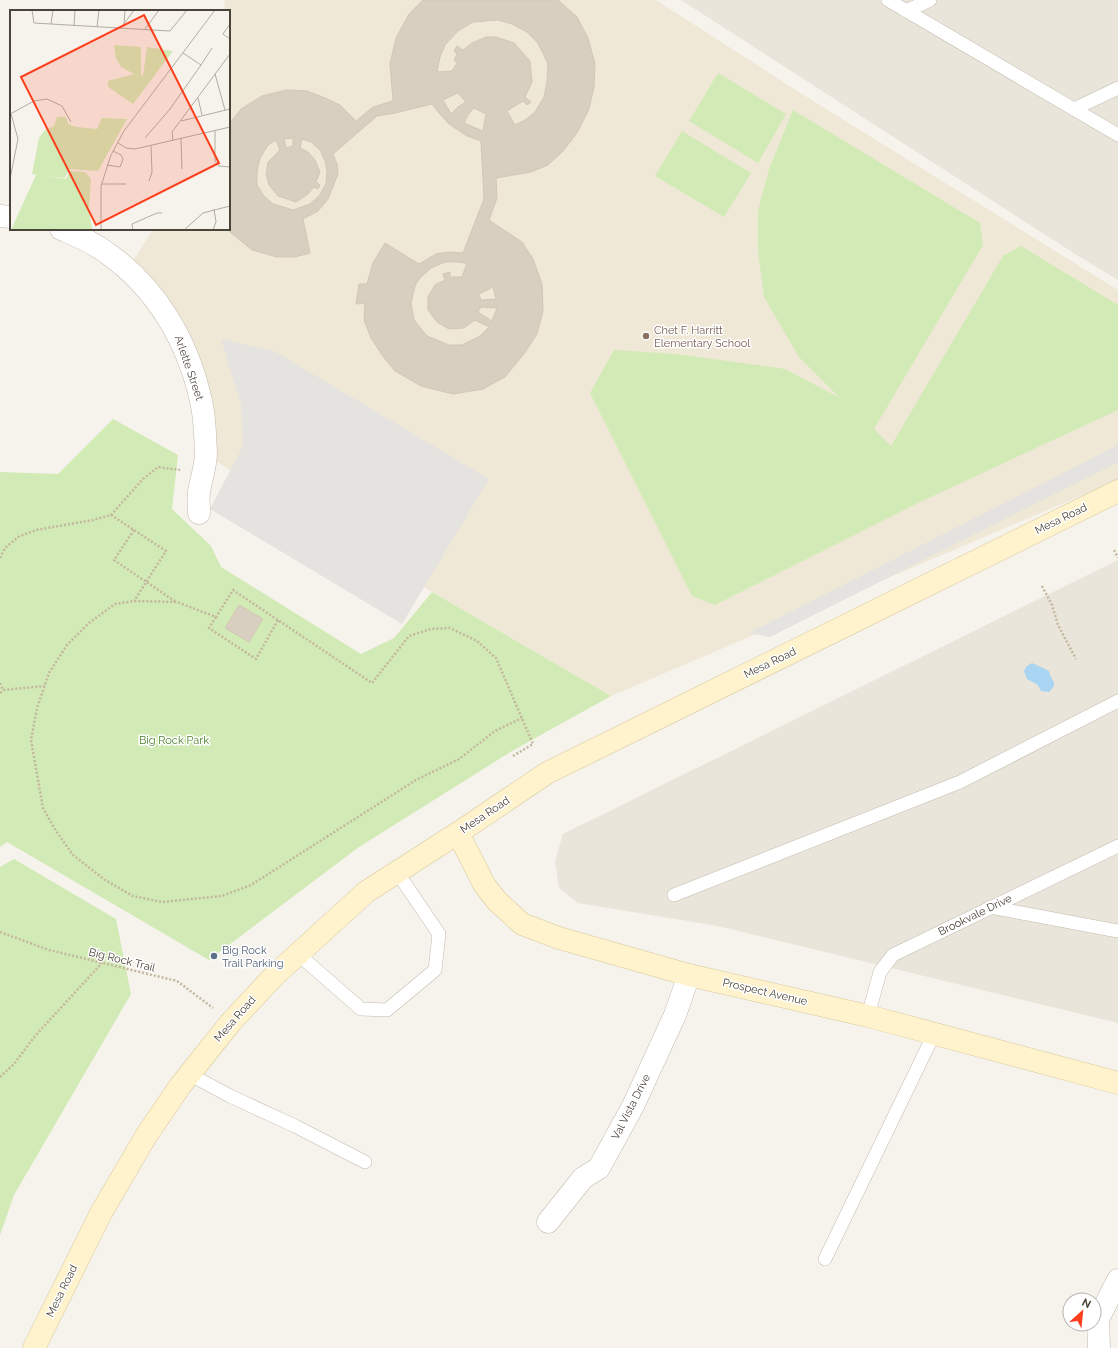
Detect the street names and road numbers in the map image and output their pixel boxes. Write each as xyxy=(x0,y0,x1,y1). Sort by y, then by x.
street label: Arlette Street xyxy=(172,334,206,402)
street label: Mesa Road xyxy=(1033,501,1089,537)
street label: Mesa Road xyxy=(742,645,798,681)
street label: Mesa Road xyxy=(458,794,512,836)
street label: Brookvale Drive xyxy=(936,891,1014,938)
street label: Big Rock Trail xyxy=(87,945,157,975)
street label: Prospect Avenue xyxy=(721,976,809,1008)
street label: Mesa Road xyxy=(212,993,259,1045)
street label: Val Vista Drive xyxy=(609,1072,653,1142)
street label: Mesa Road xyxy=(44,1263,80,1319)

